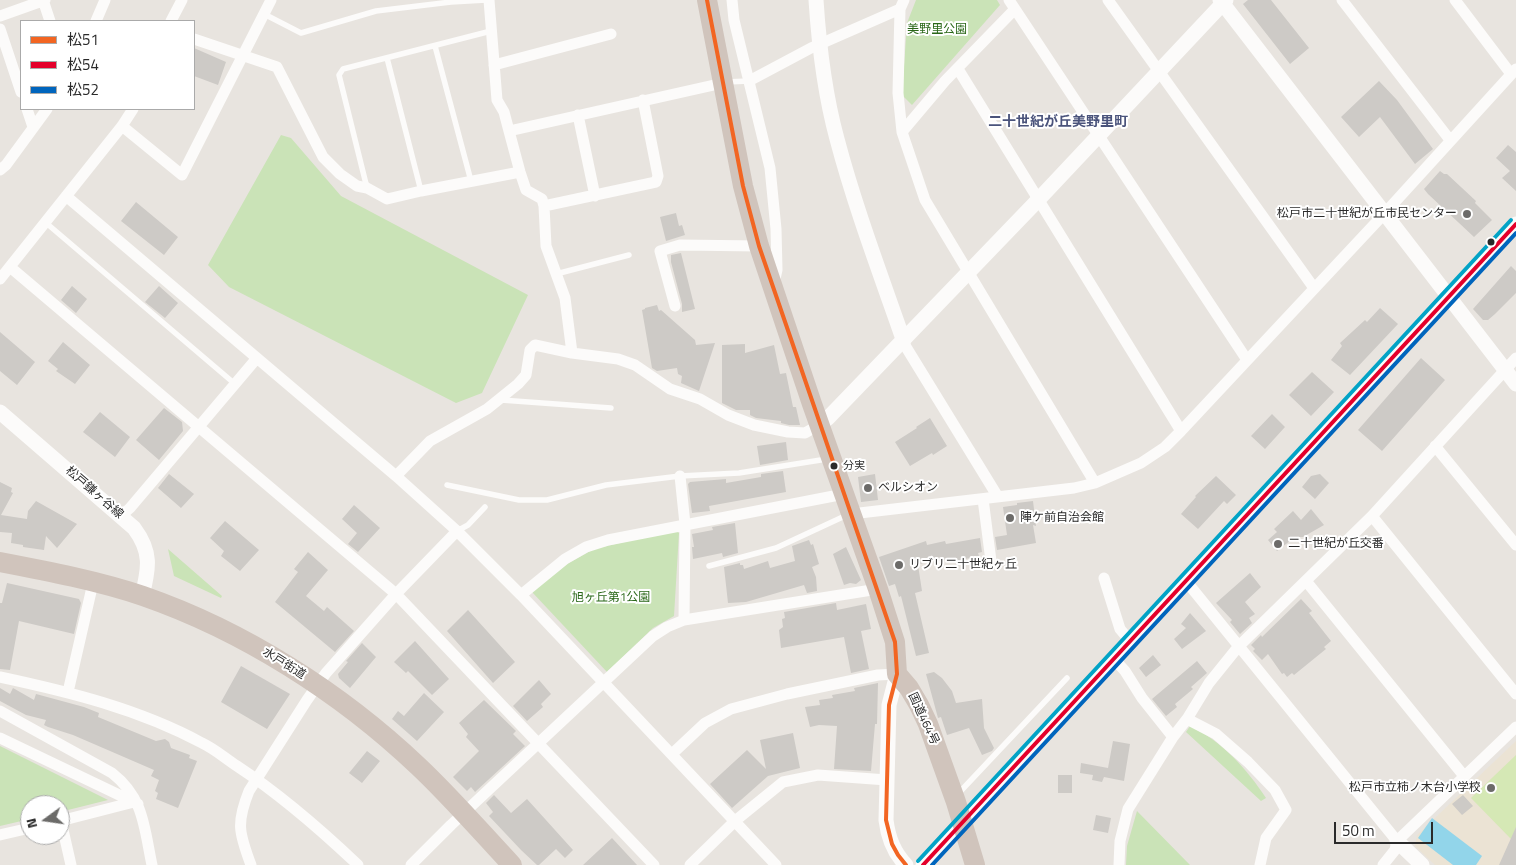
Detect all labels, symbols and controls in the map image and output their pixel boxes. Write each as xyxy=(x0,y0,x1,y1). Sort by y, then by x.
legend xyxy=(20,20,195,110)
park label: 美野里公園 xyxy=(907,23,967,37)
text: 松51 xyxy=(67,28,99,51)
text: 松54 xyxy=(67,53,99,76)
text: 松52 xyxy=(67,78,99,101)
district label: 二十世紀が丘美野里町 xyxy=(988,115,1128,131)
place label: 松戸市二十世紀が丘市民センター xyxy=(1277,207,1457,221)
marker: 松戸市二十世紀が丘市民センター xyxy=(1461,208,1473,220)
unlabelled marker xyxy=(1486,237,1496,247)
place label: 分実 xyxy=(843,459,865,473)
marker: 分実 xyxy=(829,461,839,471)
street label: 松戸鎌ヶ谷線 xyxy=(62,464,126,522)
place label: ベルシオン xyxy=(878,481,938,495)
marker: ベルシオン xyxy=(862,482,874,494)
place label: 陣ケ前自治会館 xyxy=(1020,511,1104,525)
marker: 陣ケ前自治会館 xyxy=(1004,512,1016,524)
place label: 二十世紀が丘交番 xyxy=(1288,537,1384,551)
marker: 二十世紀が丘交番 xyxy=(1272,538,1284,550)
place label: リブリ二十世紀ヶ丘 xyxy=(909,558,1017,572)
marker: リブリ二十世紀ヶ丘 xyxy=(893,559,905,571)
park label: 旭ヶ丘第1公園 xyxy=(572,591,650,605)
street label: 水戸街道 xyxy=(260,645,308,683)
street label: 国道464号 xyxy=(905,691,941,747)
place label: 松戸市立柿ノ木台小学校 xyxy=(1349,781,1481,795)
marker: 松戸市立柿ノ木台小学校 xyxy=(1485,782,1497,794)
north arrow xyxy=(20,795,70,845)
scale bar xyxy=(1336,812,1435,844)
text: N xyxy=(20,816,42,831)
text: 50 m xyxy=(1342,819,1375,842)

